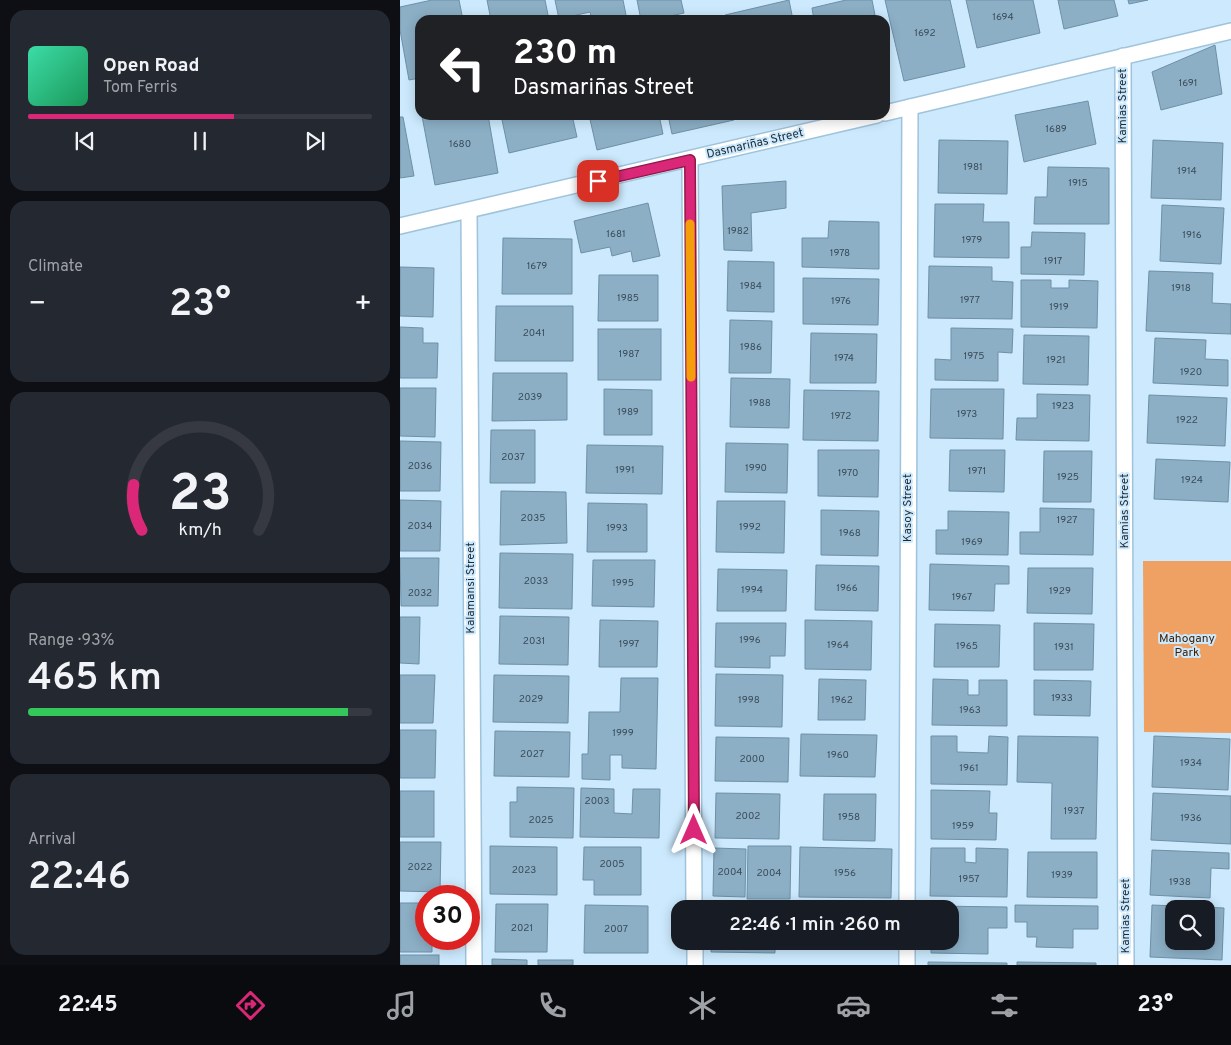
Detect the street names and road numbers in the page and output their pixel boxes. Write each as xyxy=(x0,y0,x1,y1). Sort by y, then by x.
street label: Kamias Street xyxy=(1115,68,1131,144)
street label: Dasmariñas Street xyxy=(705,125,805,163)
street label: Kamias Street xyxy=(1117,473,1133,549)
street label: Kasoy Street xyxy=(900,474,916,542)
street label: Kalamansi Street xyxy=(463,542,479,634)
street label: Kamias Street xyxy=(1118,878,1134,954)

